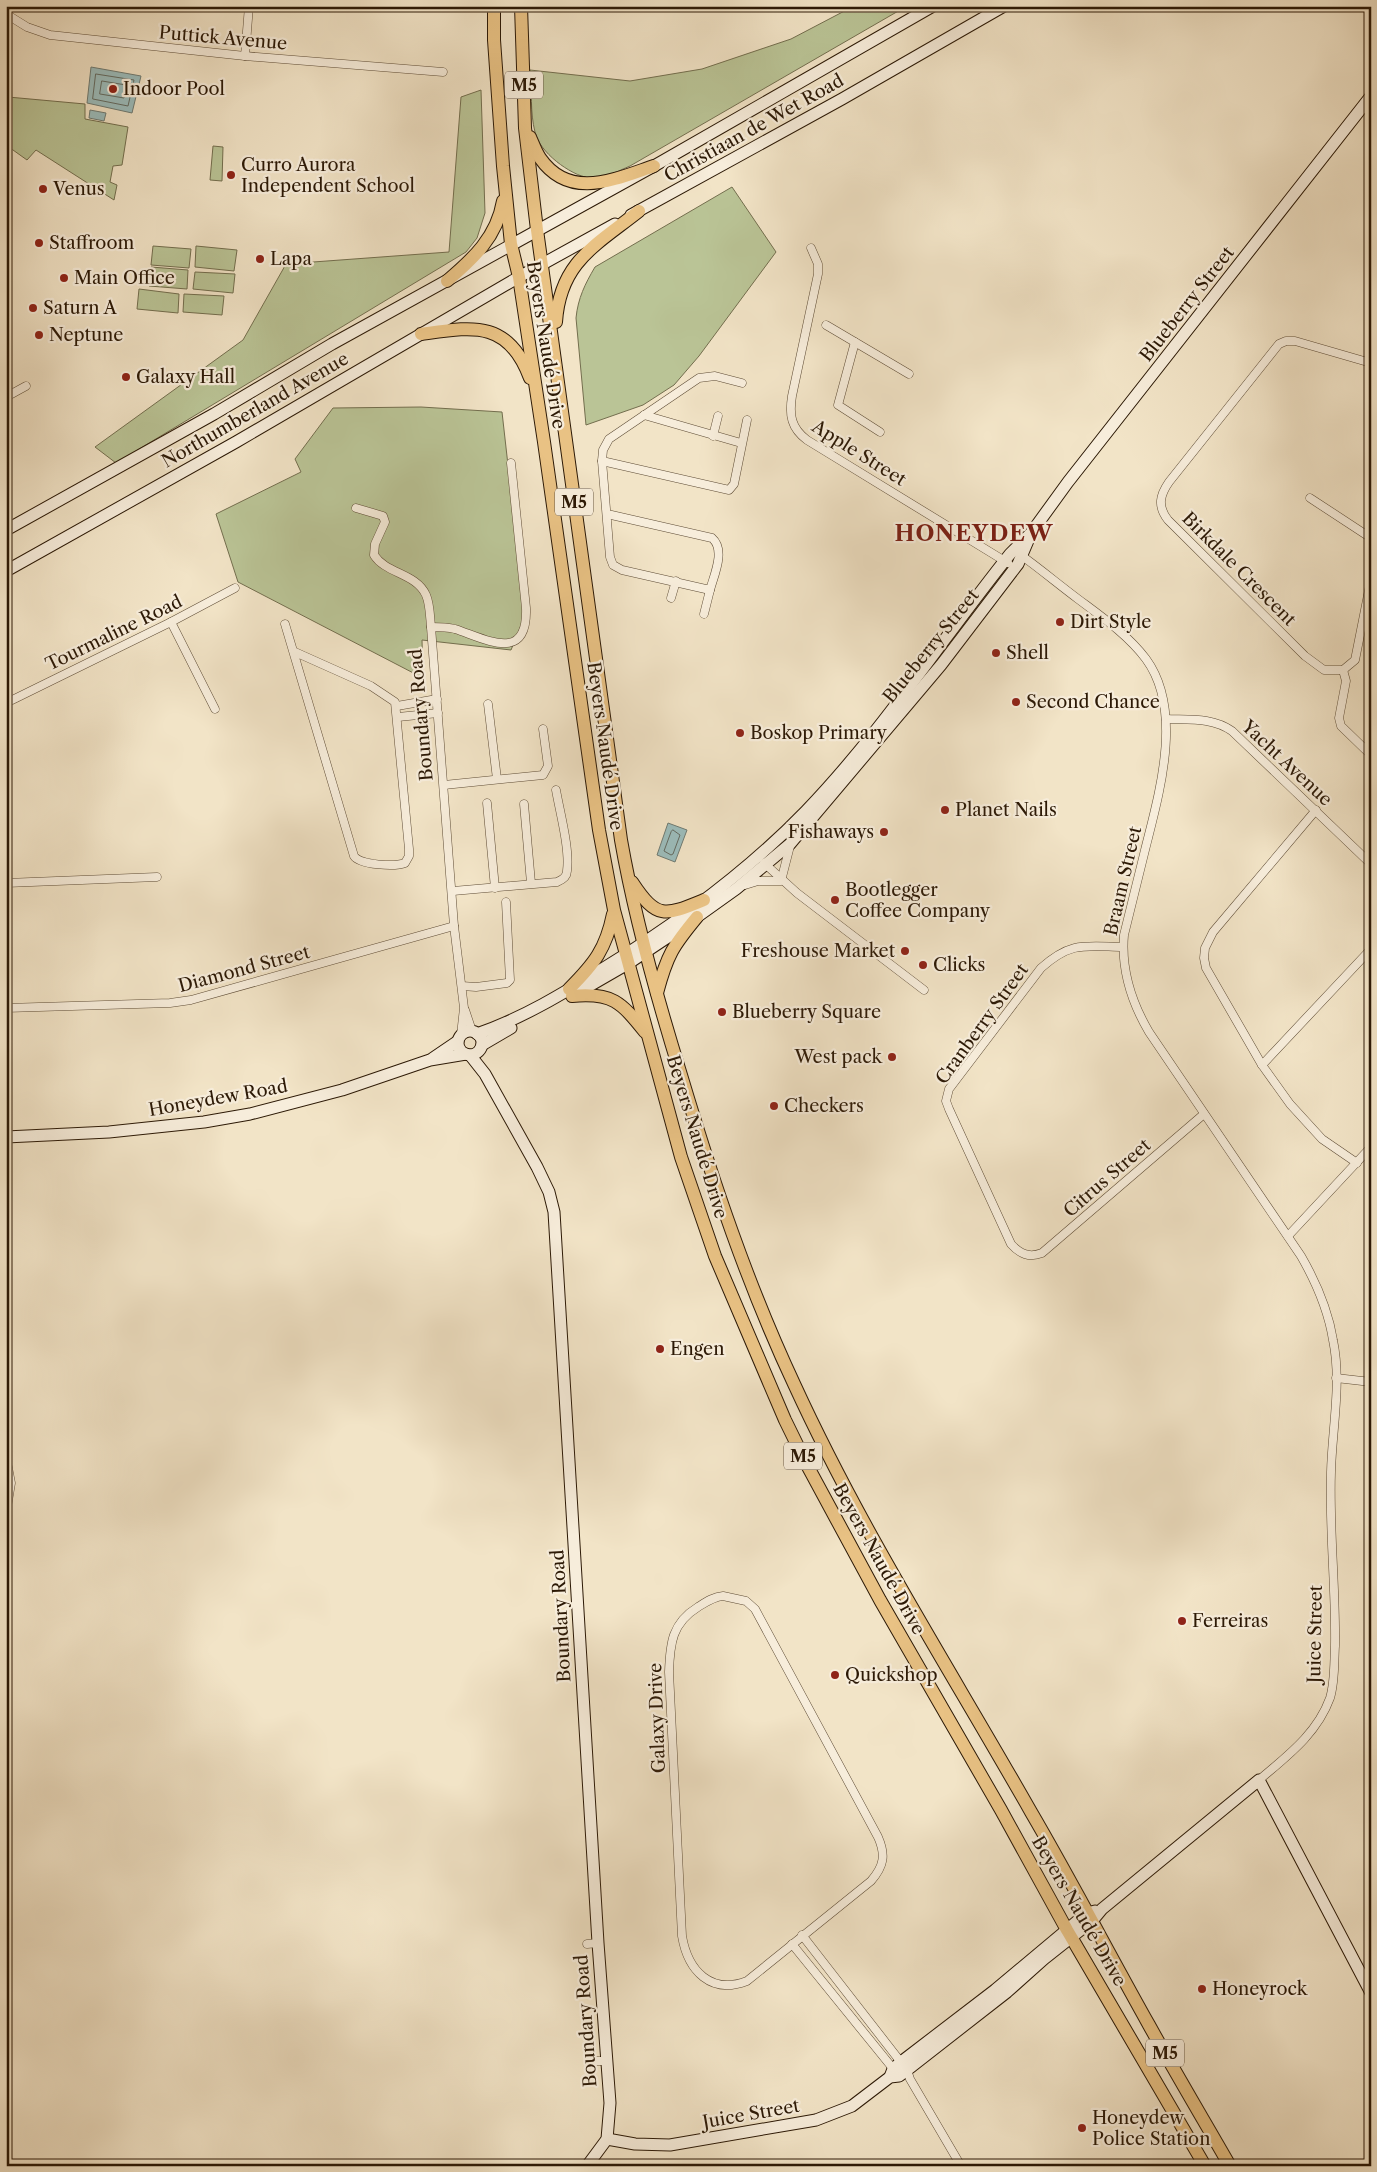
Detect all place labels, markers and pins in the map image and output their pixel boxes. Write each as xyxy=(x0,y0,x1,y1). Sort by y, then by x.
place label: Indoor Pool xyxy=(123,78,225,100)
marker: Indoor Pool xyxy=(107,83,119,95)
place label: Curro Aurora Independent School xyxy=(241,154,415,197)
marker: Curro Aurora Independent School xyxy=(225,169,237,181)
place label: Venus xyxy=(52,178,105,200)
marker: Venus xyxy=(37,183,49,195)
place label: Staffroom xyxy=(49,232,134,254)
marker: Staffroom xyxy=(33,237,45,249)
place label: Lapa xyxy=(270,248,312,270)
marker: Lapa xyxy=(254,253,266,265)
place label: Main Office xyxy=(74,267,175,289)
marker: Main Office xyxy=(58,272,70,284)
place label: Saturn A xyxy=(43,297,118,319)
marker: Saturn A xyxy=(27,302,39,314)
place label: Neptune xyxy=(49,324,123,346)
marker: Neptune xyxy=(33,329,45,341)
place label: Galaxy Hall xyxy=(136,366,235,388)
marker: Galaxy Hall xyxy=(120,371,132,383)
place label: Dirt Style xyxy=(1070,611,1151,633)
marker: Dirt Style xyxy=(1054,616,1066,628)
place label: Shell xyxy=(1006,642,1049,664)
marker: Shell xyxy=(990,647,1002,659)
place label: Second Chance xyxy=(1026,691,1160,713)
marker: Second Chance xyxy=(1010,696,1022,708)
place label: Boskop Primary xyxy=(750,722,888,744)
marker: Boskop Primary xyxy=(734,727,746,739)
place label: Planet Nails xyxy=(955,799,1057,821)
marker: Planet Nails xyxy=(939,804,951,816)
place label: Fishaways xyxy=(788,821,874,843)
marker: Fishaways xyxy=(878,826,890,838)
place label: Bootlegger Coffee Company xyxy=(845,879,991,922)
marker: Bootlegger Coffee Company xyxy=(829,894,841,906)
place label: Freshouse Market xyxy=(741,940,896,962)
marker: Freshouse Market xyxy=(899,945,911,957)
place label: Clicks xyxy=(933,954,985,976)
marker: Clicks xyxy=(917,959,929,971)
place label: Blueberry Square xyxy=(732,1001,881,1023)
marker: Blueberry Square xyxy=(716,1006,728,1018)
place label: West pack xyxy=(793,1046,884,1068)
marker: West pack xyxy=(886,1051,898,1063)
place label: Checkers xyxy=(784,1095,864,1117)
marker: Checkers xyxy=(768,1100,780,1112)
place label: Engen xyxy=(670,1338,724,1360)
marker: Engen xyxy=(654,1343,666,1355)
place label: Ferreiras xyxy=(1192,1610,1268,1632)
marker: Ferreiras xyxy=(1176,1615,1188,1627)
place label: Quickshop xyxy=(845,1664,938,1686)
marker: Quickshop xyxy=(829,1669,841,1681)
place label: Honeyrock xyxy=(1212,1978,1309,2000)
marker: Honeyrock xyxy=(1196,1983,1208,1995)
place label: Honeydew Police Station xyxy=(1092,2107,1210,2150)
marker: Honeydew Police Station xyxy=(1076,2122,1088,2134)

